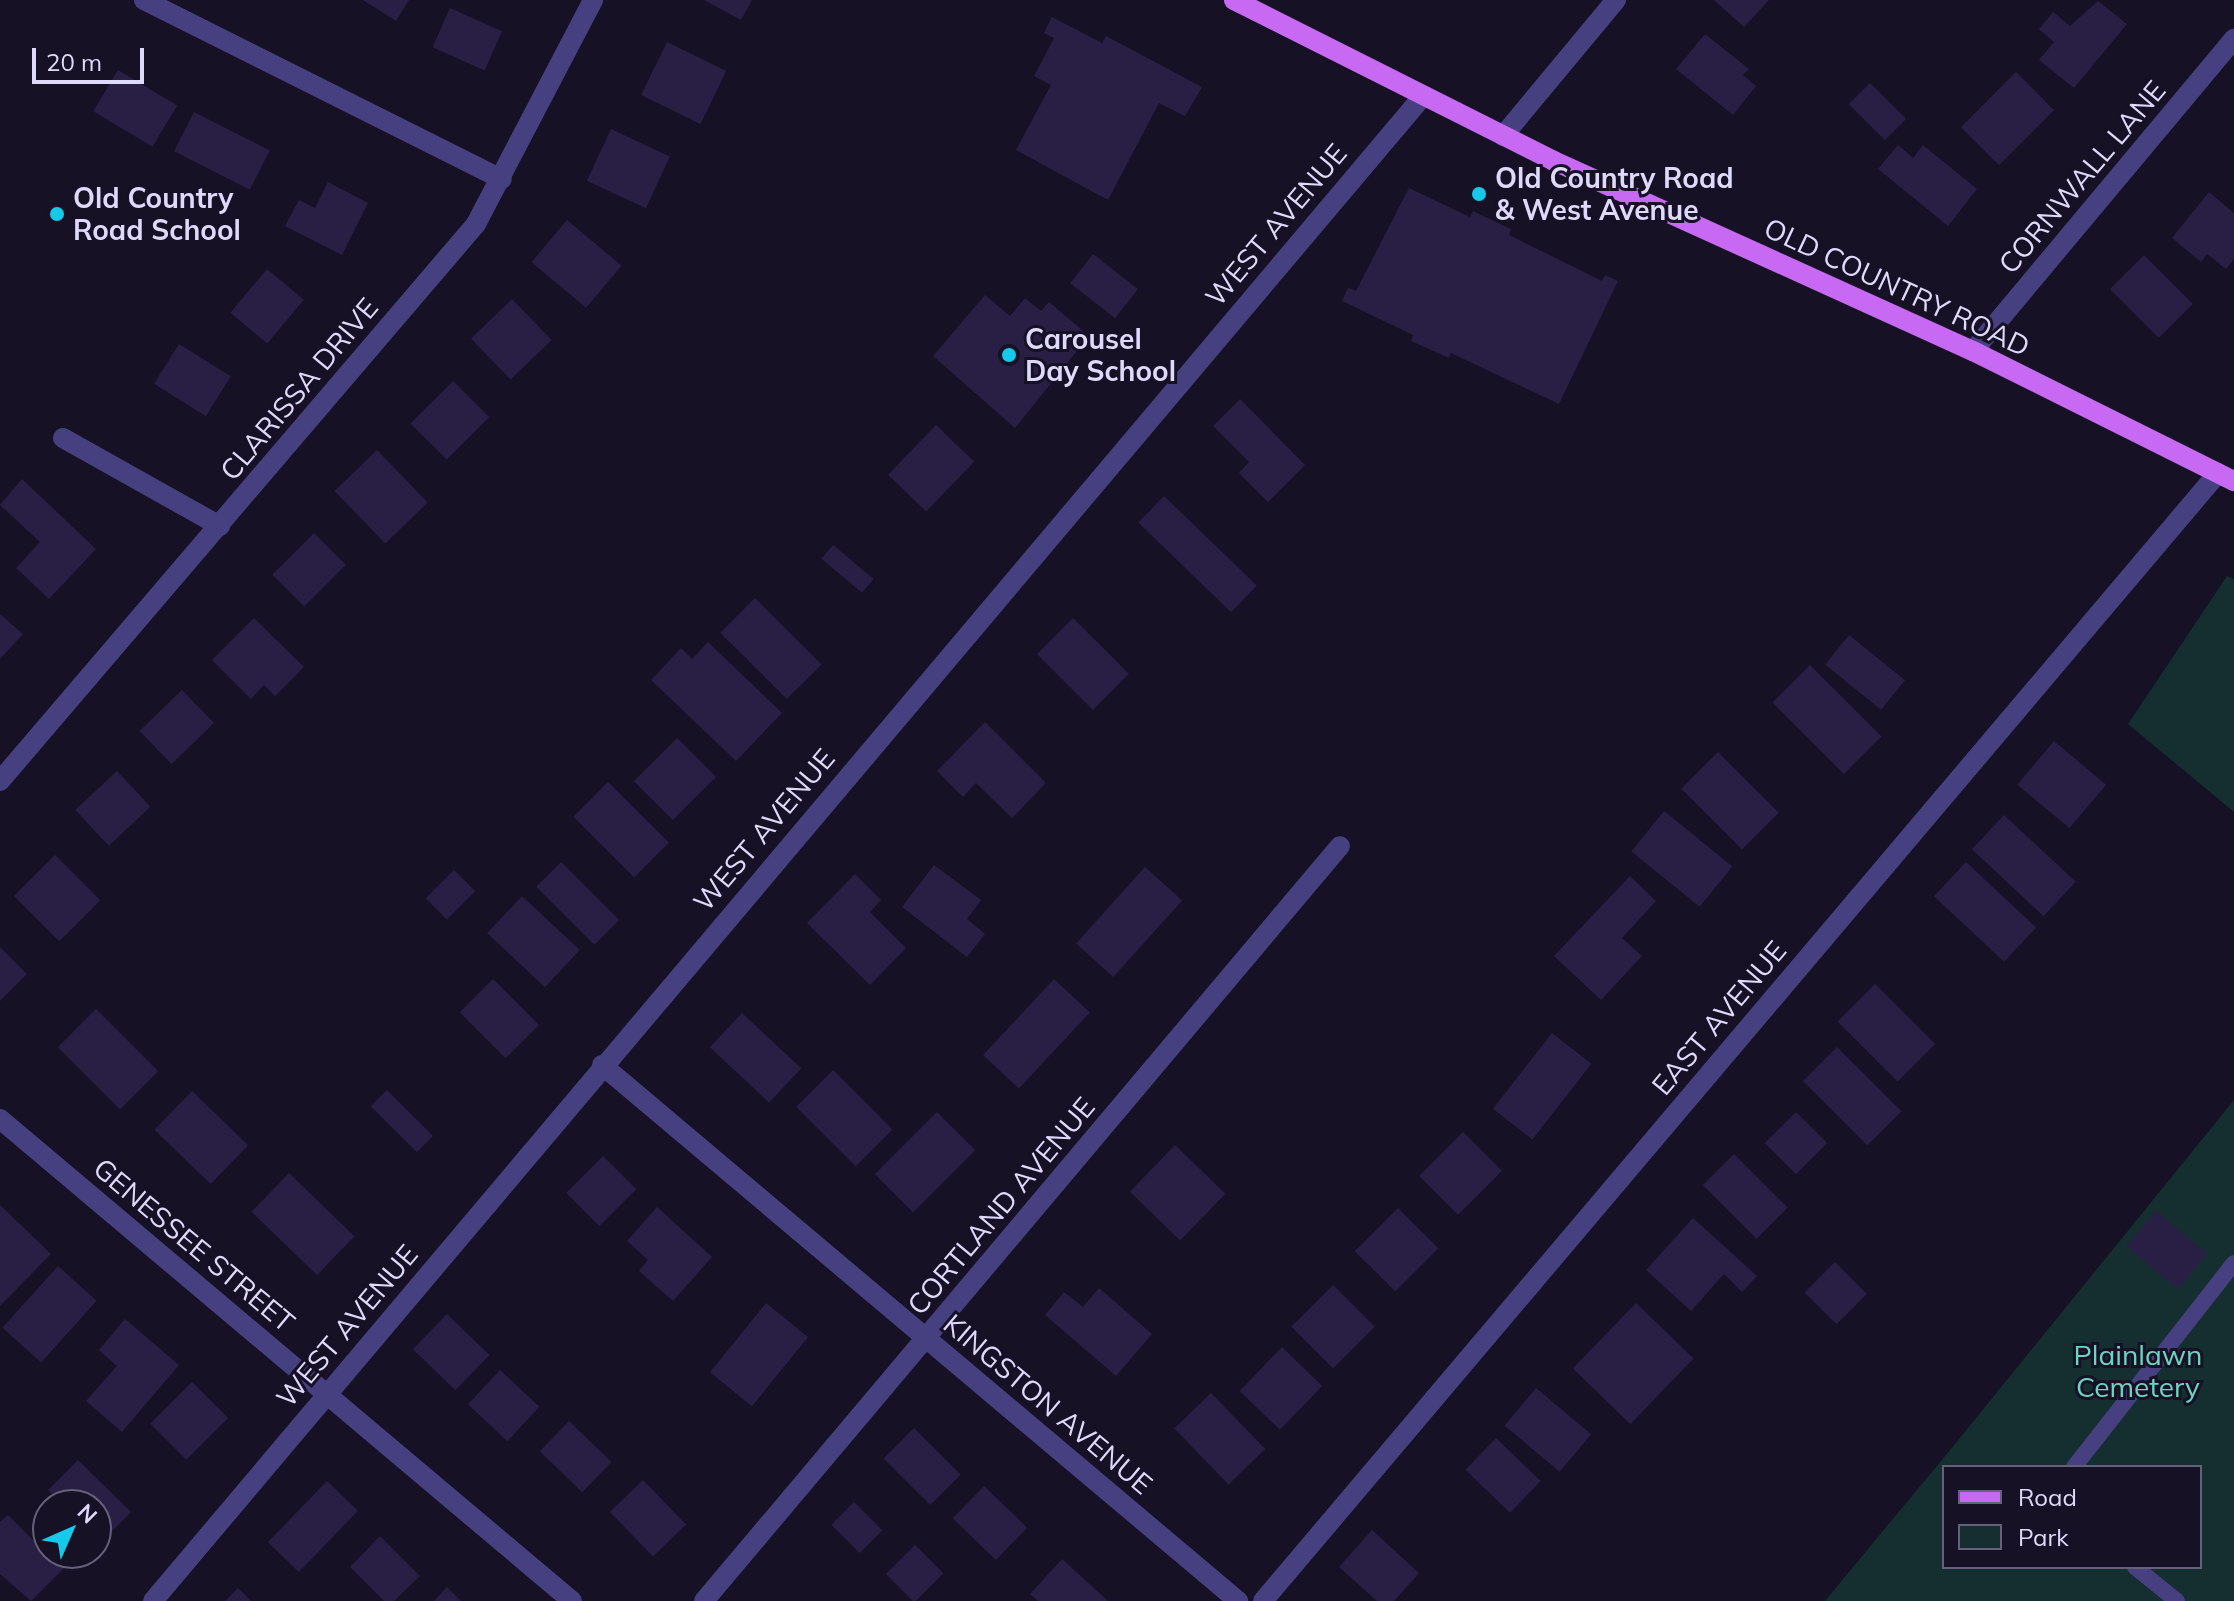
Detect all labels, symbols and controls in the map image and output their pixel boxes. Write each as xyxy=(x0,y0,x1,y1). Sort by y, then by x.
scale bar xyxy=(36,32,148,82)
text: 20 m xyxy=(46,47,102,77)
street label: CORNWALL LANE xyxy=(1992,74,2172,280)
street label: WEST AVENUE xyxy=(1198,137,1354,313)
place label: Old Country Road & West Avenue xyxy=(1495,161,1734,227)
place label: Old Country Road School xyxy=(73,181,241,247)
marker: Old Country Road & West Avenue xyxy=(1470,185,1488,203)
marker: Old Country Road School xyxy=(48,205,66,223)
street label: OLD COUNTRY ROAD xyxy=(1759,211,2035,363)
street label: CLARISSA DRIVE xyxy=(213,291,385,487)
place label: Carousel Day School xyxy=(1025,322,1176,388)
marker: Carousel Day School xyxy=(1000,346,1018,364)
street label: WEST AVENUE xyxy=(686,742,842,918)
street label: EAST AVENUE xyxy=(1645,934,1793,1102)
street label: CORTLAND AVENUE xyxy=(900,1091,1102,1321)
street label: GENESSEE STREET xyxy=(87,1151,301,1339)
street label: WEST AVENUE xyxy=(269,1238,425,1414)
street label: KINGSTON AVENUE xyxy=(937,1307,1159,1501)
park label: Plainlawn Cemetery xyxy=(2074,1338,2202,1404)
legend xyxy=(1942,1465,2202,1569)
text: Road xyxy=(2018,1482,2077,1512)
north arrow xyxy=(32,1489,112,1569)
text: N xyxy=(72,1498,103,1529)
text: Park xyxy=(2018,1522,2069,1552)

